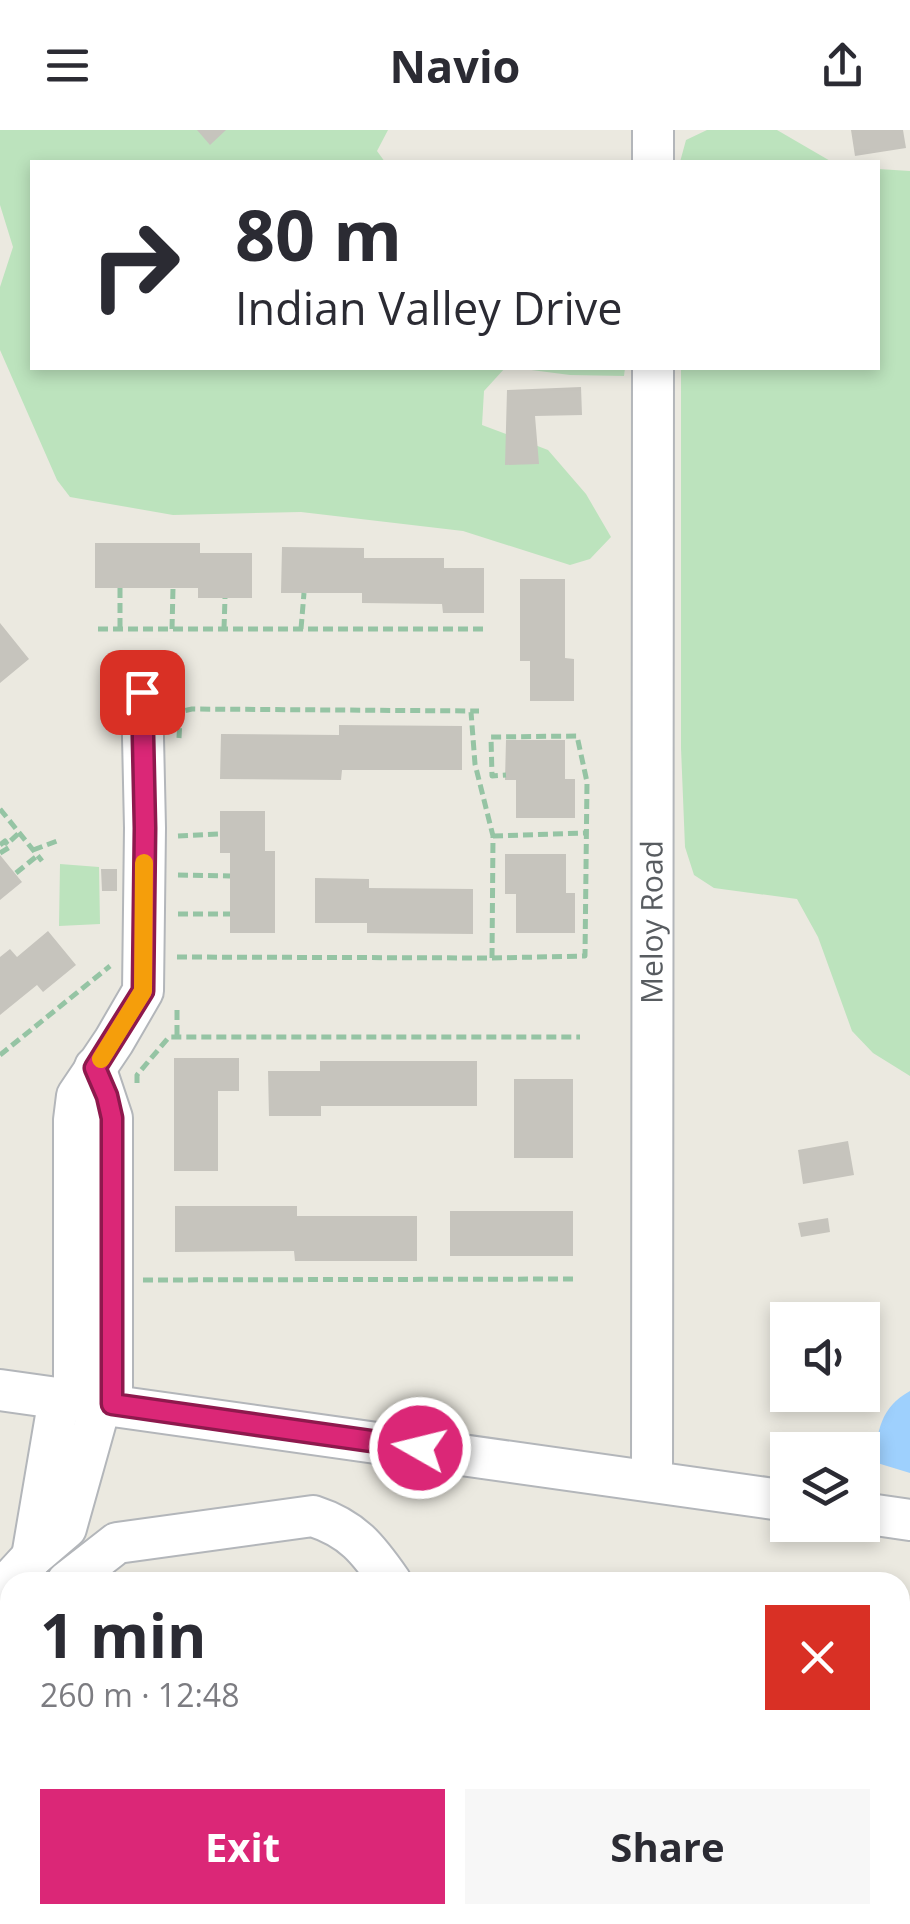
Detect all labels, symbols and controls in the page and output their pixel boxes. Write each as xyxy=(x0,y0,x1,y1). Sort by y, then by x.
text: Navio xyxy=(390,35,520,96)
icon: menu xyxy=(40,38,95,93)
icon: share xyxy=(815,38,870,93)
text: 80 m xyxy=(235,186,402,282)
icon: right xyxy=(70,200,200,330)
text: Indian Valley Drive xyxy=(235,277,623,338)
pin xyxy=(100,650,185,735)
icon: arrive xyxy=(115,665,170,720)
street label: Meloy Road xyxy=(630,840,672,1004)
map controls xyxy=(770,1302,880,1542)
button: sound xyxy=(770,1302,880,1412)
position arrow xyxy=(368,1396,472,1500)
button: layers xyxy=(770,1432,880,1542)
text: 1 min xyxy=(40,1594,207,1676)
button: close xyxy=(765,1605,870,1710)
text: 260 m · 12:48 xyxy=(40,1673,239,1716)
button: Exit xyxy=(40,1789,445,1904)
button: Share xyxy=(465,1789,870,1904)

